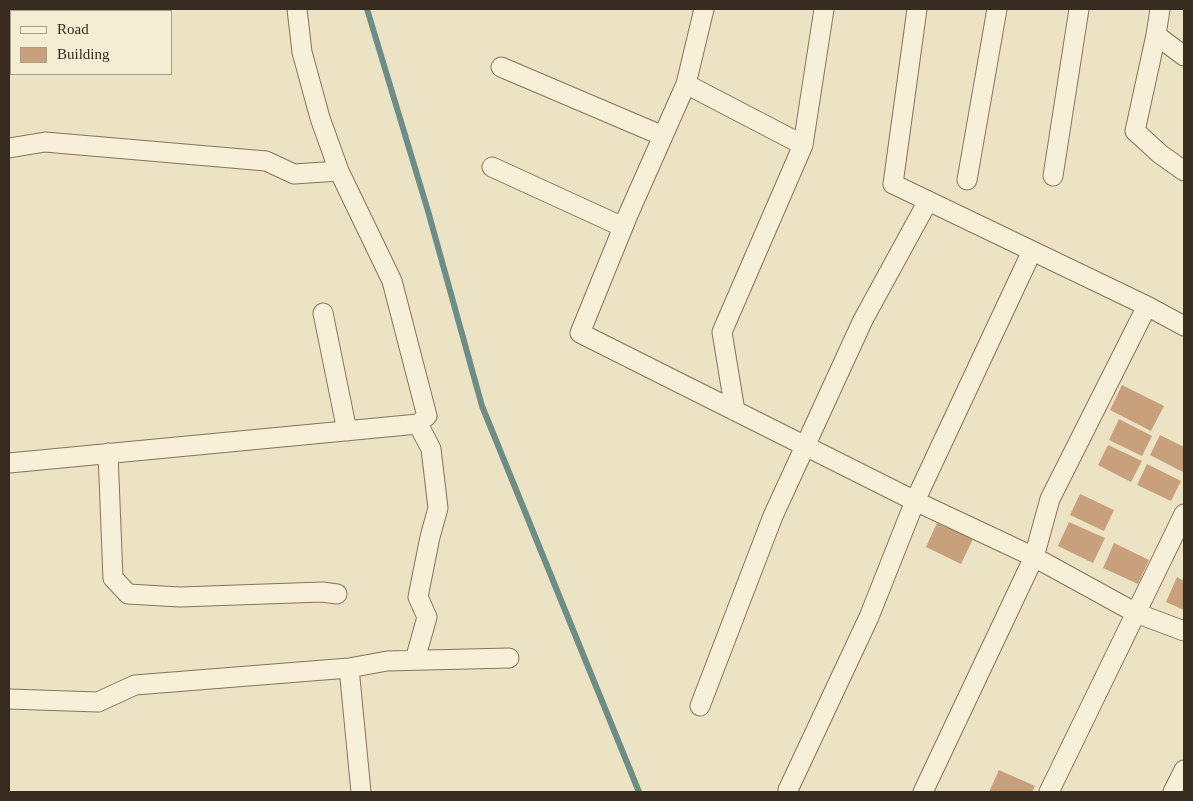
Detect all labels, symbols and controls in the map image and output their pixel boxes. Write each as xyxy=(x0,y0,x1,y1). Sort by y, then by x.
legend xyxy=(10,10,172,75)
text: Road xyxy=(57,21,89,37)
text: Building xyxy=(57,46,110,62)

